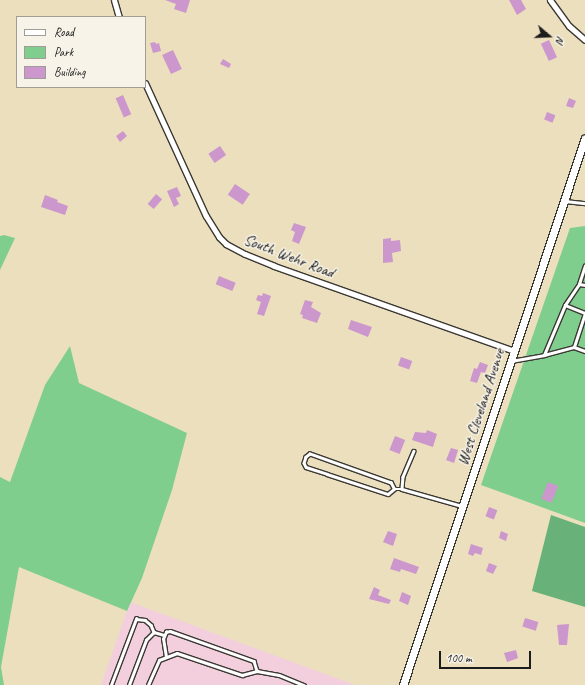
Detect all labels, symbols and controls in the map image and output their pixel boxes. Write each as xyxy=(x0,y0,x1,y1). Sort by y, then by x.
legend xyxy=(16,16,146,88)
north arrow xyxy=(529,16,569,56)
text: Road xyxy=(54,24,74,40)
text: N xyxy=(553,34,568,45)
text: Park xyxy=(54,44,73,60)
text: Building xyxy=(54,64,86,80)
street label: South Wehr Road xyxy=(241,230,337,282)
street label: West Cleveland Avenue xyxy=(453,347,509,467)
scale bar xyxy=(441,643,533,669)
text: 100 m xyxy=(446,650,472,666)

